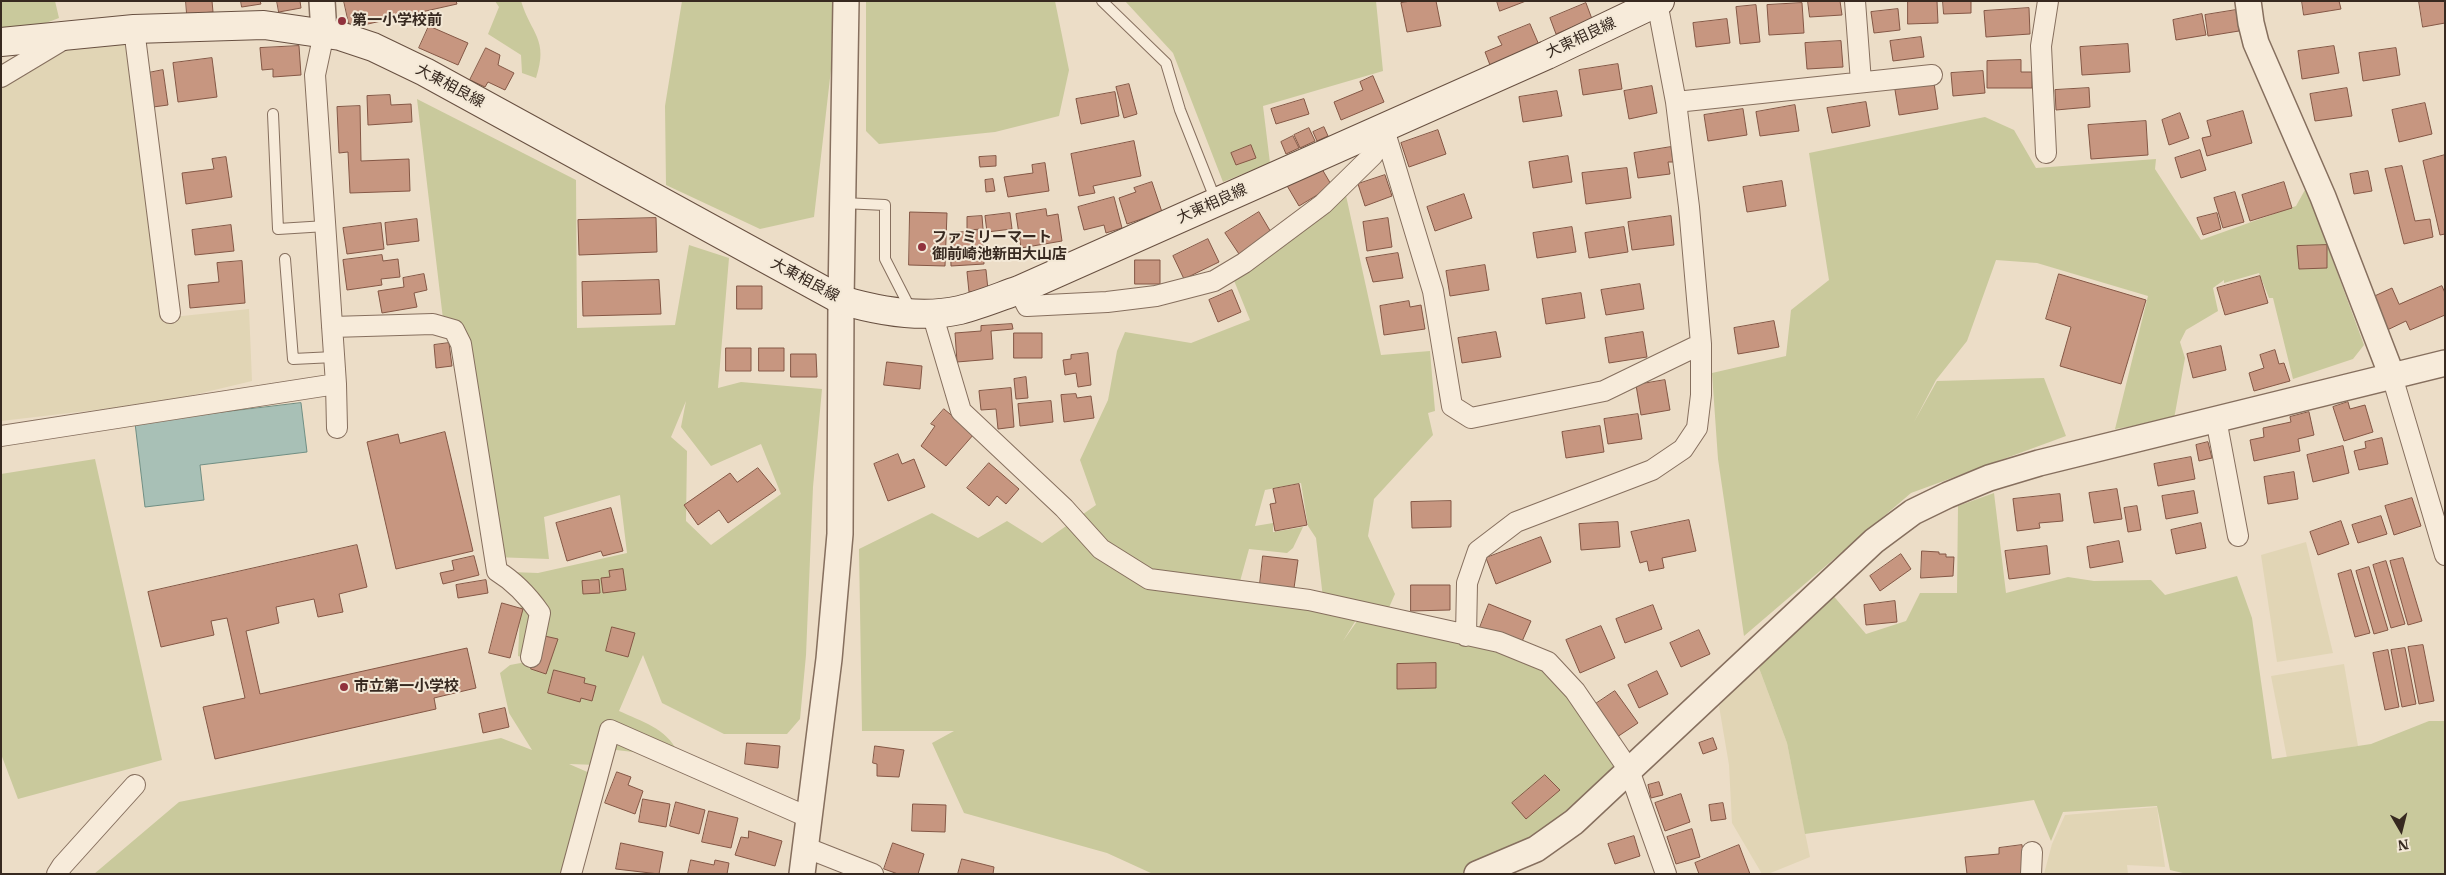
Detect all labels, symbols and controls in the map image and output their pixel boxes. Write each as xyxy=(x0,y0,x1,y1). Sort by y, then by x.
place label: 第一小学校前 xyxy=(352,12,442,30)
street label: 大東相良線 xyxy=(1543,14,1619,62)
marker: 第一小学校前 xyxy=(336,15,348,27)
street label: 大東相良線 xyxy=(413,60,487,112)
street label: 大東相良線 xyxy=(1174,181,1250,227)
place label: ファミリーマート 御前崎池新田大山店 xyxy=(932,229,1067,264)
marker: ファミリーマート 御前崎池新田大山店 xyxy=(916,241,928,253)
street label: 大東相良線 xyxy=(768,254,842,306)
place label: 市立第一小学校 xyxy=(354,678,459,696)
marker: 市立第一小学校 xyxy=(338,681,350,693)
north arrow xyxy=(2376,805,2426,855)
text: N xyxy=(2396,835,2410,855)

